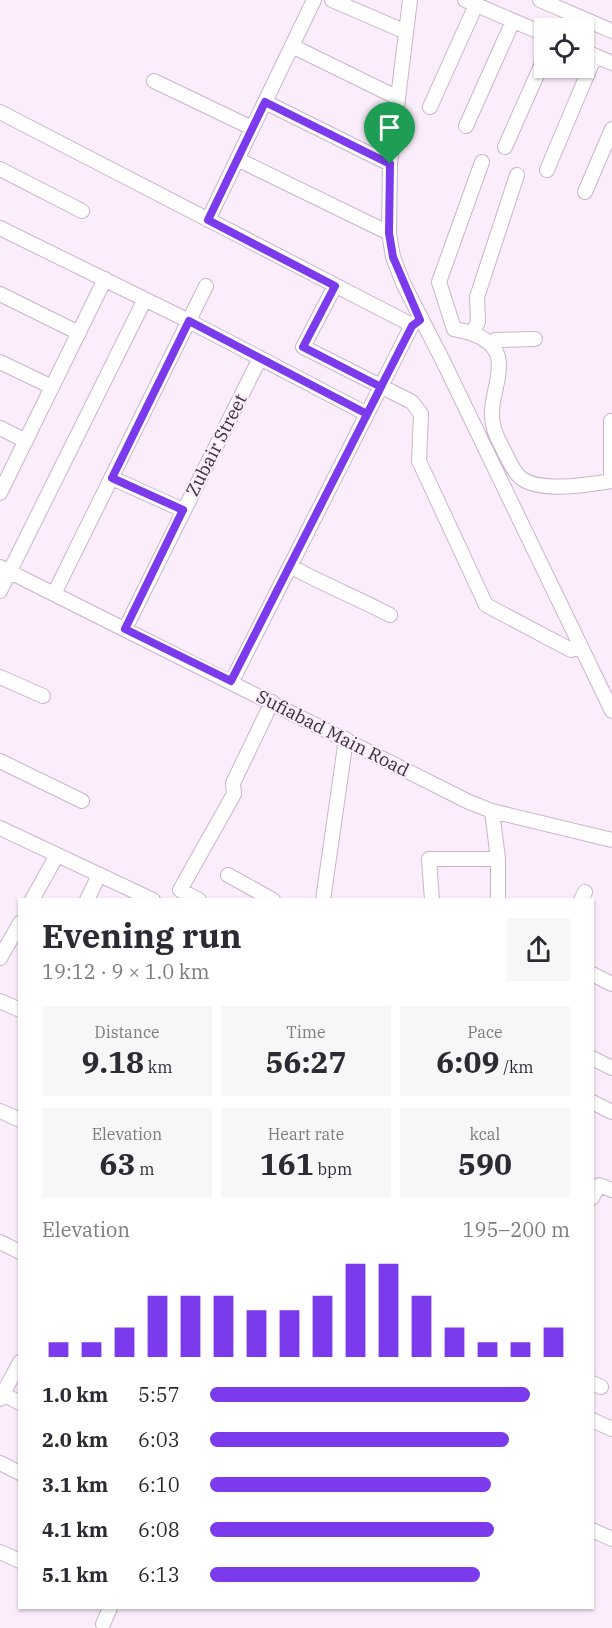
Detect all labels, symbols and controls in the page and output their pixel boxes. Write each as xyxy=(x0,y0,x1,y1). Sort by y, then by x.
map controls xyxy=(534,18,594,78)
button: locate xyxy=(534,18,594,78)
pin xyxy=(364,102,415,164)
icon: arrive xyxy=(373,111,406,144)
street label: Zubair Street xyxy=(180,390,252,500)
street label: Sufiabad Main Road xyxy=(253,685,413,782)
text: Evening run xyxy=(42,914,242,957)
button: share xyxy=(507,918,570,981)
text: 19:12 · 9 × 1.0 km xyxy=(42,958,210,985)
text: Distance xyxy=(94,1022,160,1042)
text: Time xyxy=(286,1022,326,1042)
text: Pace xyxy=(467,1022,503,1042)
text: 9.18 xyxy=(82,1042,144,1081)
text: 56:27 xyxy=(265,1042,347,1081)
text: 6:09 xyxy=(436,1042,499,1081)
text: km xyxy=(144,1057,172,1077)
text: /km xyxy=(499,1057,534,1077)
text: Elevation xyxy=(92,1124,162,1144)
text: Heart rate xyxy=(268,1124,344,1144)
text: kcal xyxy=(470,1124,500,1144)
text: 63 xyxy=(100,1144,136,1183)
text: 161 xyxy=(260,1144,314,1183)
text: 590 xyxy=(458,1144,512,1183)
text: m xyxy=(136,1159,154,1179)
text: bpm xyxy=(314,1159,352,1179)
text: Elevation xyxy=(42,1216,130,1243)
text: 195–200 m xyxy=(463,1216,570,1243)
text: 1.0 km xyxy=(42,1381,108,1408)
text: 5:57 xyxy=(138,1381,180,1408)
text: 2.0 km xyxy=(42,1426,108,1453)
text: 6:03 xyxy=(138,1426,180,1453)
text: 3.1 km xyxy=(42,1471,108,1498)
text: 6:10 xyxy=(138,1471,180,1498)
text: 4.1 km xyxy=(42,1516,108,1543)
text: 6:08 xyxy=(138,1516,180,1543)
text: 5.1 km xyxy=(42,1561,108,1588)
text: 6:13 xyxy=(138,1561,180,1588)

